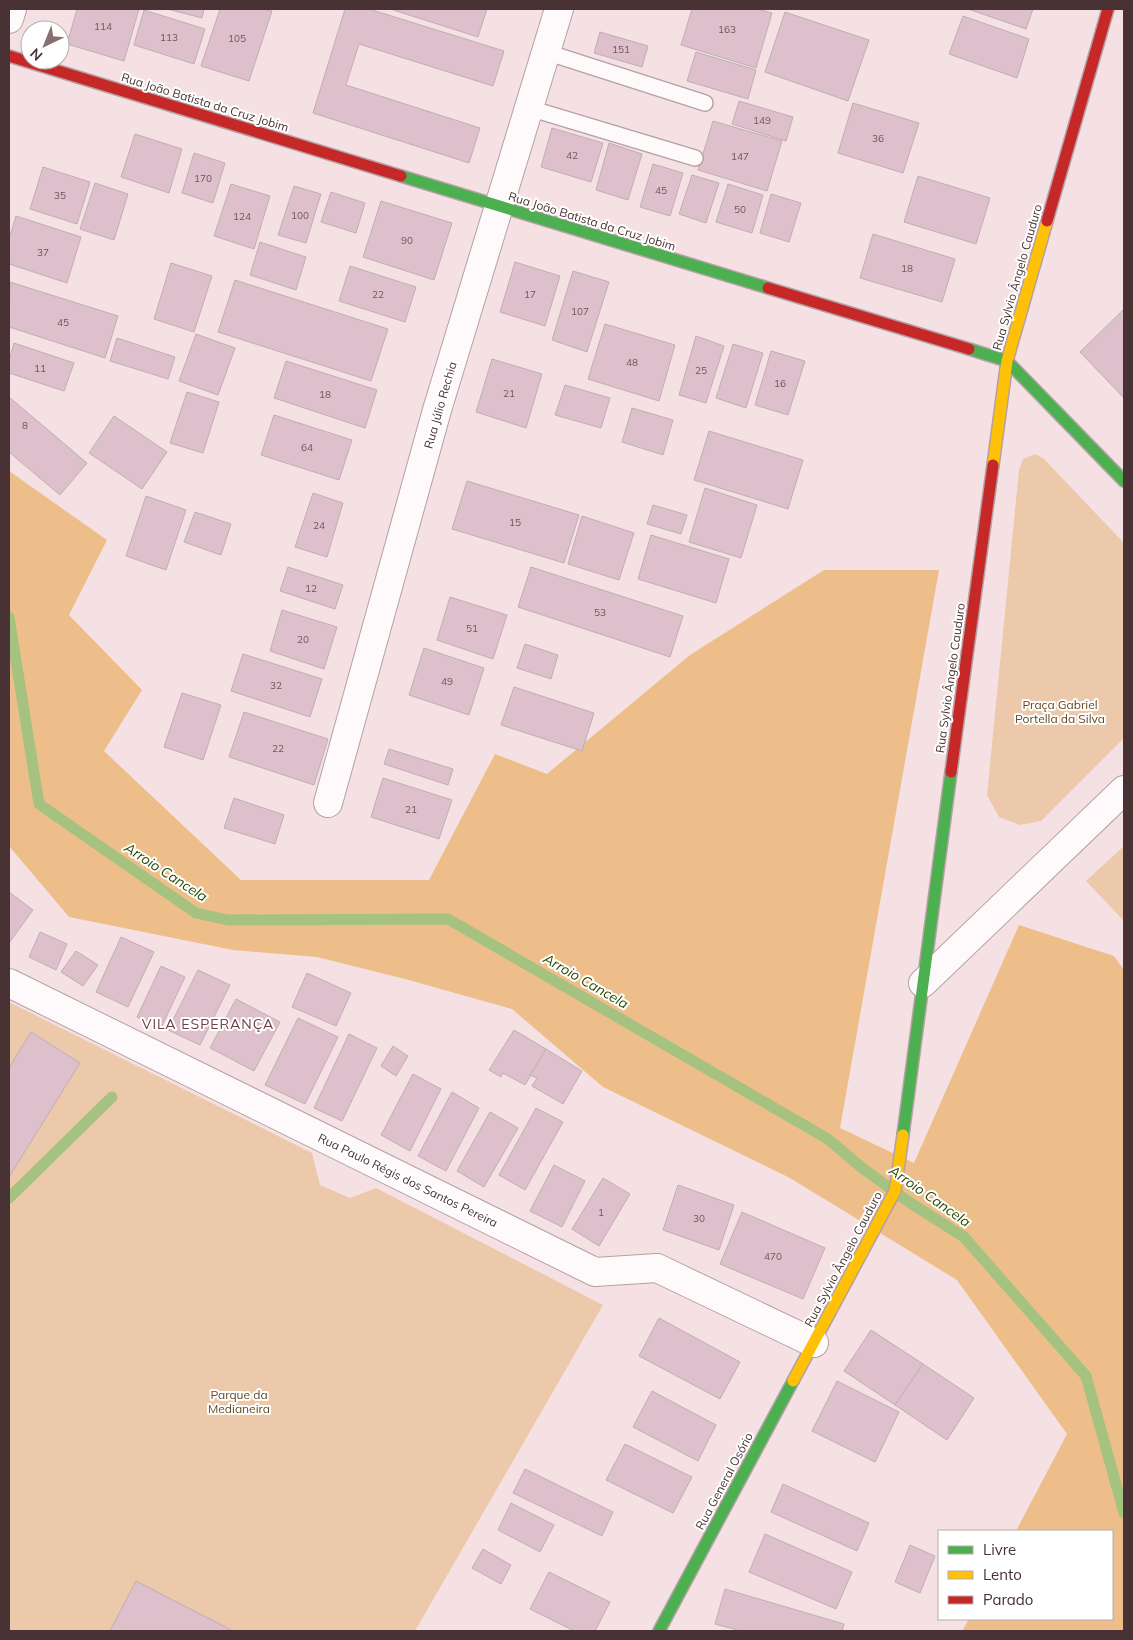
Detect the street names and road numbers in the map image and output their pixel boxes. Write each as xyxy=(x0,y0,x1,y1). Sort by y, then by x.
street label: Rua João Batista da Cruz Jobim xyxy=(120,69,290,135)
street label: Rua João Batista da Cruz Jobim xyxy=(507,188,677,254)
street label: Rua Sylvio Ângelo Cauduro xyxy=(989,202,1045,352)
street label: Rua Júlio Rechia xyxy=(420,360,460,450)
street label: Rua Sylvio Ângelo Cauduro xyxy=(932,602,968,754)
street label: Rua Paulo Régis dos Santos Pereira xyxy=(316,1130,500,1230)
street label: Rua Sylvio Ângelo Cauduro xyxy=(801,1189,885,1329)
street label: Rua General Osório xyxy=(692,1430,756,1532)

